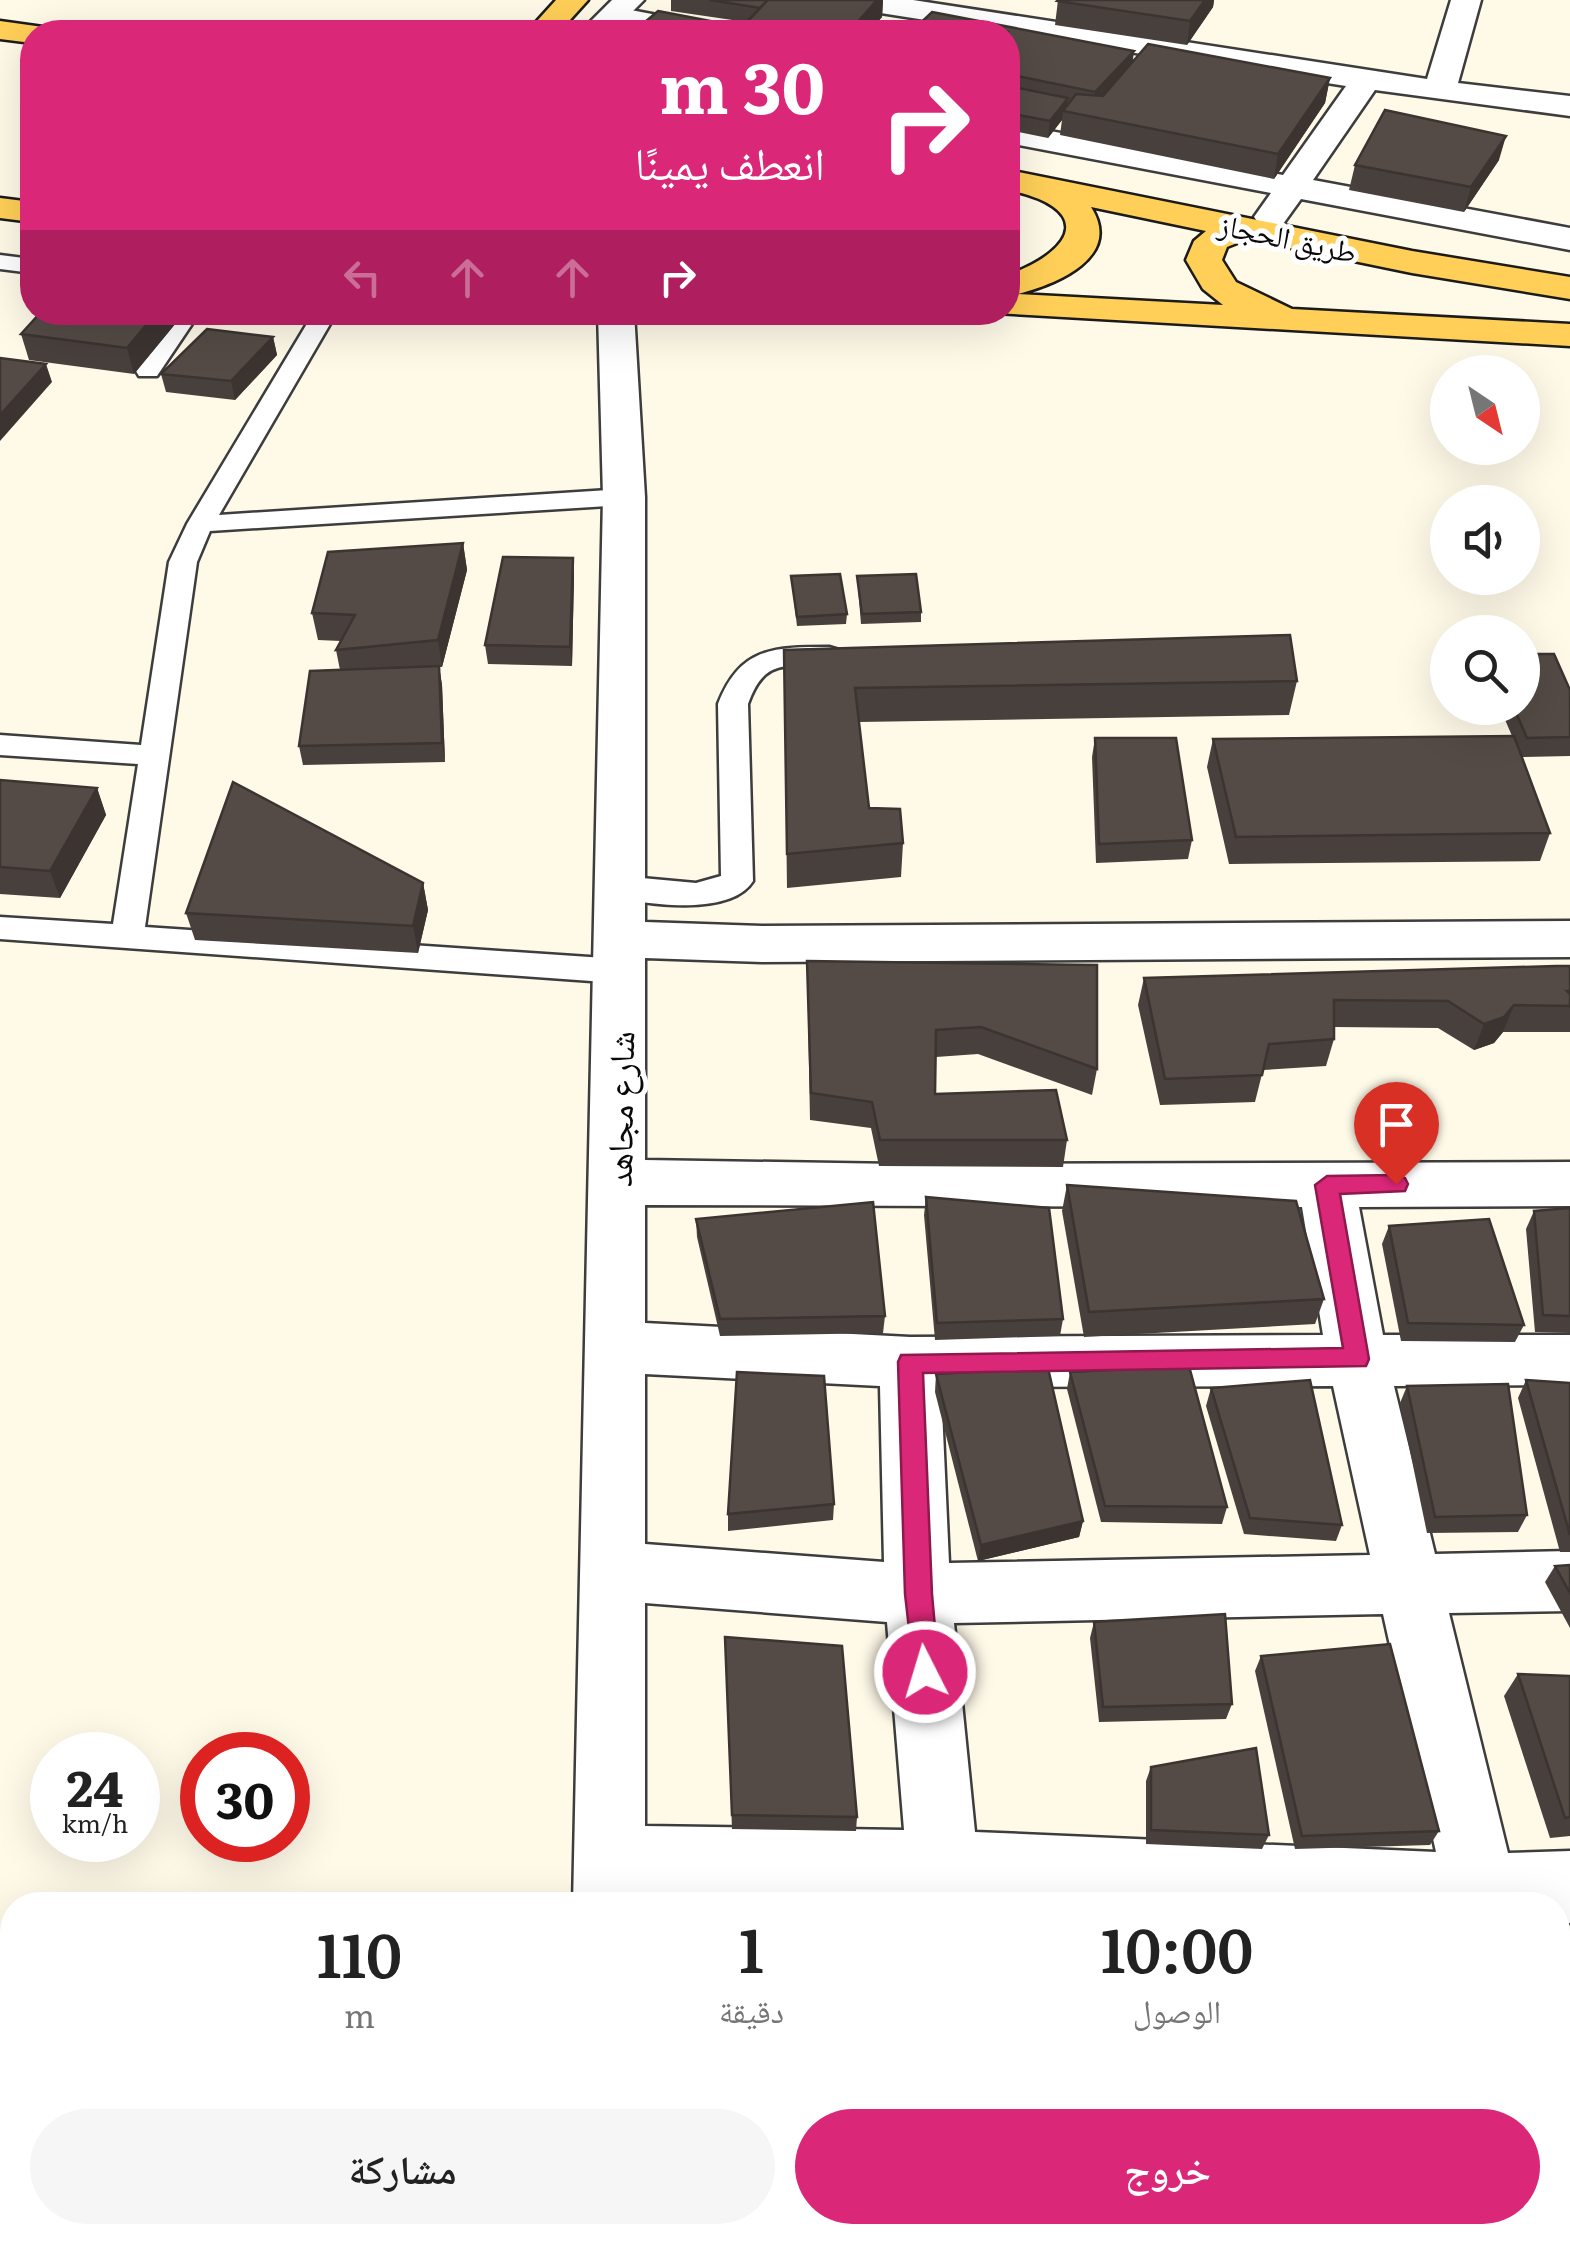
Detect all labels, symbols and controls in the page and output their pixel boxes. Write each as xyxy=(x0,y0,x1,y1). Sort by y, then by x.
text: 30 m xyxy=(659,32,825,136)
icon: right xyxy=(860,60,990,190)
text: انعطف يمينًا xyxy=(634,127,825,194)
street label: طريق الحجاز xyxy=(1214,200,1361,272)
icon: left xyxy=(335,250,390,305)
icon: ahead xyxy=(440,250,495,305)
icon: ahead xyxy=(545,250,600,305)
icon: right xyxy=(650,250,705,305)
north arrow xyxy=(1430,355,1540,465)
map controls xyxy=(1430,355,1540,725)
button: sound xyxy=(1430,485,1540,595)
button: search xyxy=(1430,615,1540,725)
street label: شارع مجاهد xyxy=(591,1031,645,1187)
pin xyxy=(1354,1082,1439,1185)
icon: arrive xyxy=(1369,1097,1424,1152)
position arrow xyxy=(873,1620,977,1724)
speed limit sign: 30 xyxy=(180,1732,310,1862)
text: 24 xyxy=(66,1748,123,1822)
text: km/h xyxy=(62,1804,128,1841)
text: 1 xyxy=(739,1902,764,1991)
text: 10:00 xyxy=(1101,1902,1253,1991)
text: 110 xyxy=(317,1907,402,1996)
text: دقيقة xyxy=(719,1985,784,2033)
text: الوصول xyxy=(1133,1985,1221,2033)
text: m xyxy=(344,1990,375,2038)
button: مشاركة xyxy=(30,2109,775,2224)
button: خروج xyxy=(795,2109,1540,2224)

